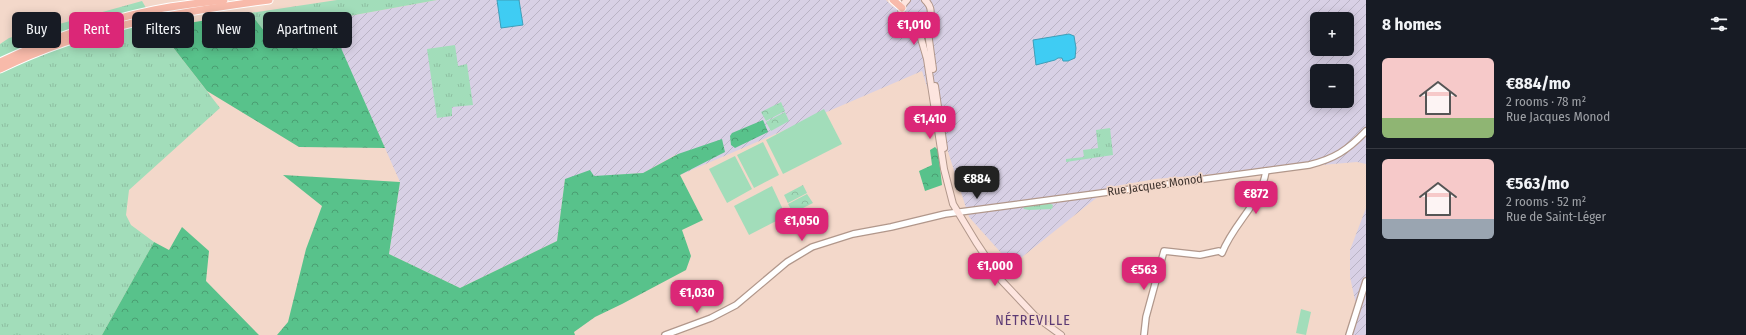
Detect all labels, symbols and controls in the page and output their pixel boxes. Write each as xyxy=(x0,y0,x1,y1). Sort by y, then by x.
chip: Buy xyxy=(12,12,61,48)
chip: Rent xyxy=(69,12,124,48)
chip: Filters xyxy=(132,12,194,48)
chip: New xyxy=(202,12,255,48)
chip: Apartment xyxy=(263,12,352,48)
pin: €1,010 xyxy=(881,12,947,46)
map controls xyxy=(1310,12,1354,108)
button: + xyxy=(1310,12,1354,56)
icon: filters xyxy=(1708,13,1730,35)
text: 8 homes xyxy=(1382,14,1442,35)
text: €1,010 xyxy=(897,17,931,32)
button: − xyxy=(1310,64,1354,108)
text: €884/mo xyxy=(1506,73,1571,94)
icon: home xyxy=(1414,74,1462,122)
text: 2 rooms · 78 m² xyxy=(1506,94,1586,109)
pin: €1,410 xyxy=(897,106,963,140)
text: Rue Jacques Monod xyxy=(1506,109,1610,124)
text: €1,410 xyxy=(913,111,947,126)
pin: €884 xyxy=(953,166,1001,200)
text: €884 xyxy=(963,171,991,186)
street label: Rue Jacques Monod xyxy=(1106,171,1204,199)
text: €563/mo xyxy=(1506,173,1569,194)
icon: home xyxy=(1414,175,1462,223)
pin: €872 xyxy=(1232,181,1280,215)
text: €872 xyxy=(1244,186,1269,201)
text: 2 rooms · 52 m² xyxy=(1506,194,1586,209)
pin: €1,050 xyxy=(769,208,835,242)
text: Rue de Saint-Léger xyxy=(1506,209,1606,224)
text: €1,050 xyxy=(784,213,820,228)
pin: €1,000 xyxy=(962,253,1028,287)
pin: €563 xyxy=(1120,257,1168,291)
text: €1,000 xyxy=(977,258,1013,273)
text: €563 xyxy=(1131,262,1157,277)
pin: €1,030 xyxy=(664,280,730,314)
text: €1,030 xyxy=(679,285,715,300)
district label: NÉTREVILLE xyxy=(995,311,1071,329)

